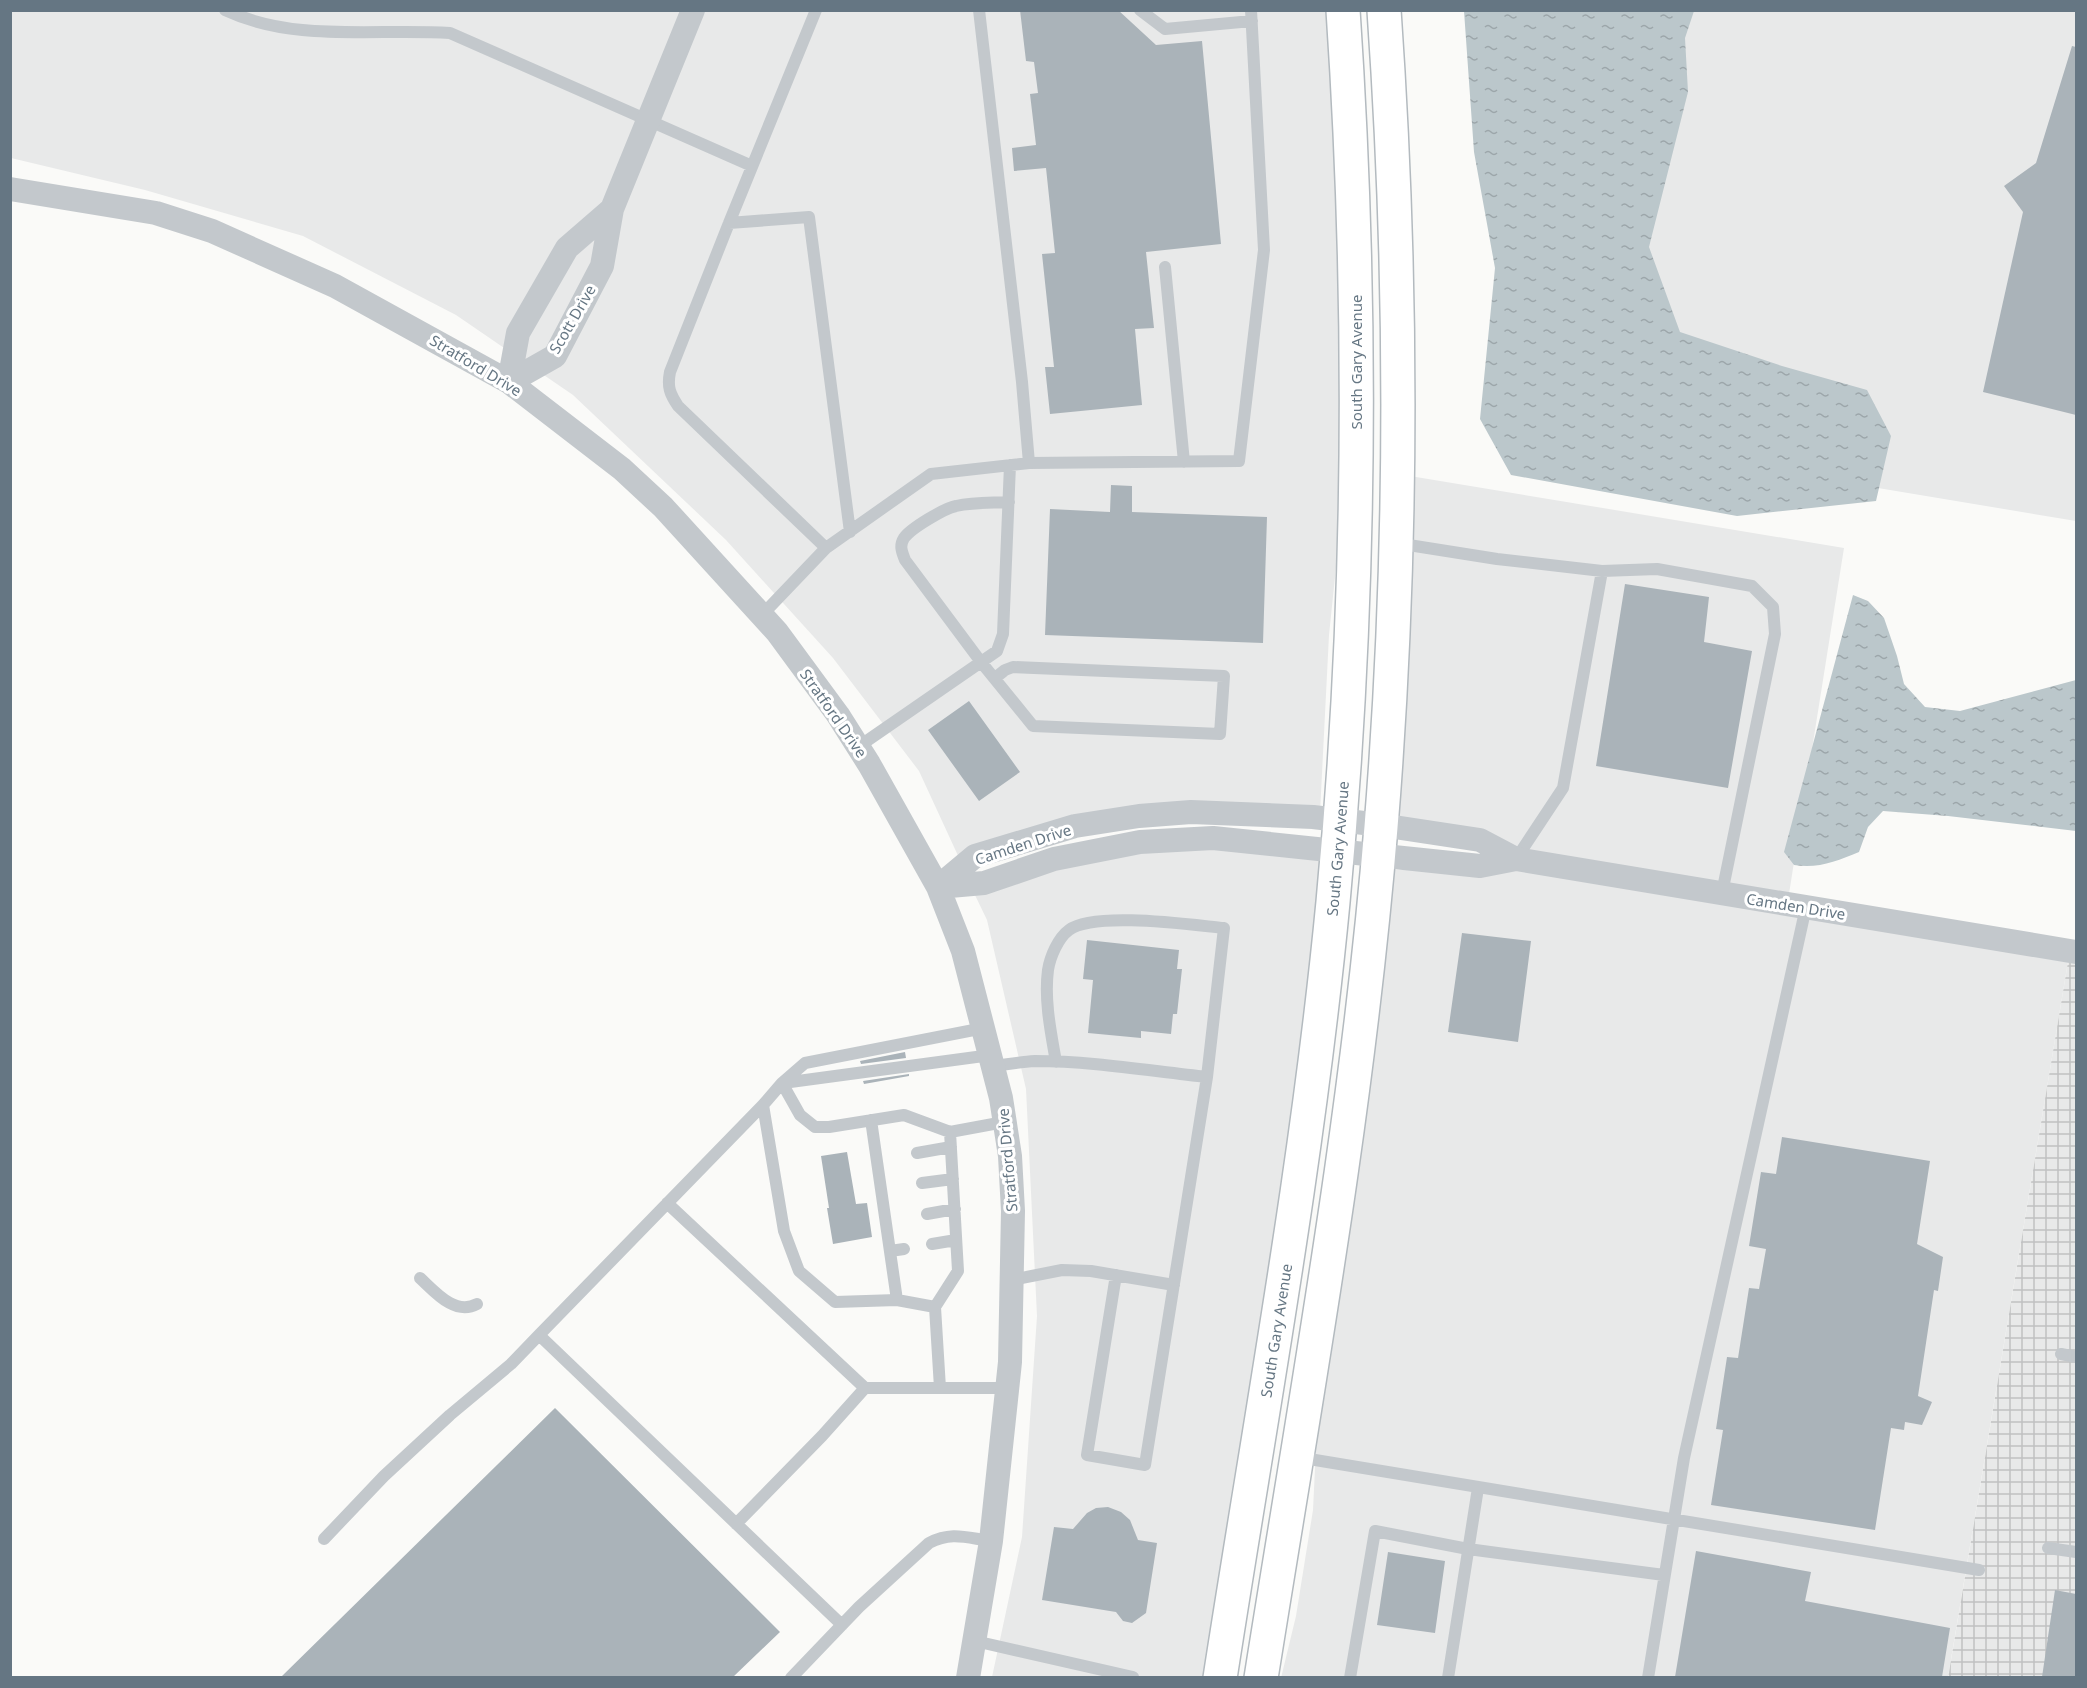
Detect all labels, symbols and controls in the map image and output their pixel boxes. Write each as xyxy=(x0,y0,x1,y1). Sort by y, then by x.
street label: Scott Drive xyxy=(544,281,600,357)
street label: South Gary Avenue xyxy=(1346,295,1366,429)
street label: Stratford Drive xyxy=(426,330,526,400)
street label: Stratford Drive xyxy=(796,665,872,761)
street label: South Gary Avenue xyxy=(1322,780,1353,917)
street label: Camden Drive xyxy=(972,819,1074,869)
street label: Camden Drive xyxy=(1745,888,1847,924)
street label: Stratford Drive xyxy=(993,1107,1021,1213)
street label: South Gary Avenue xyxy=(1255,1262,1296,1399)

